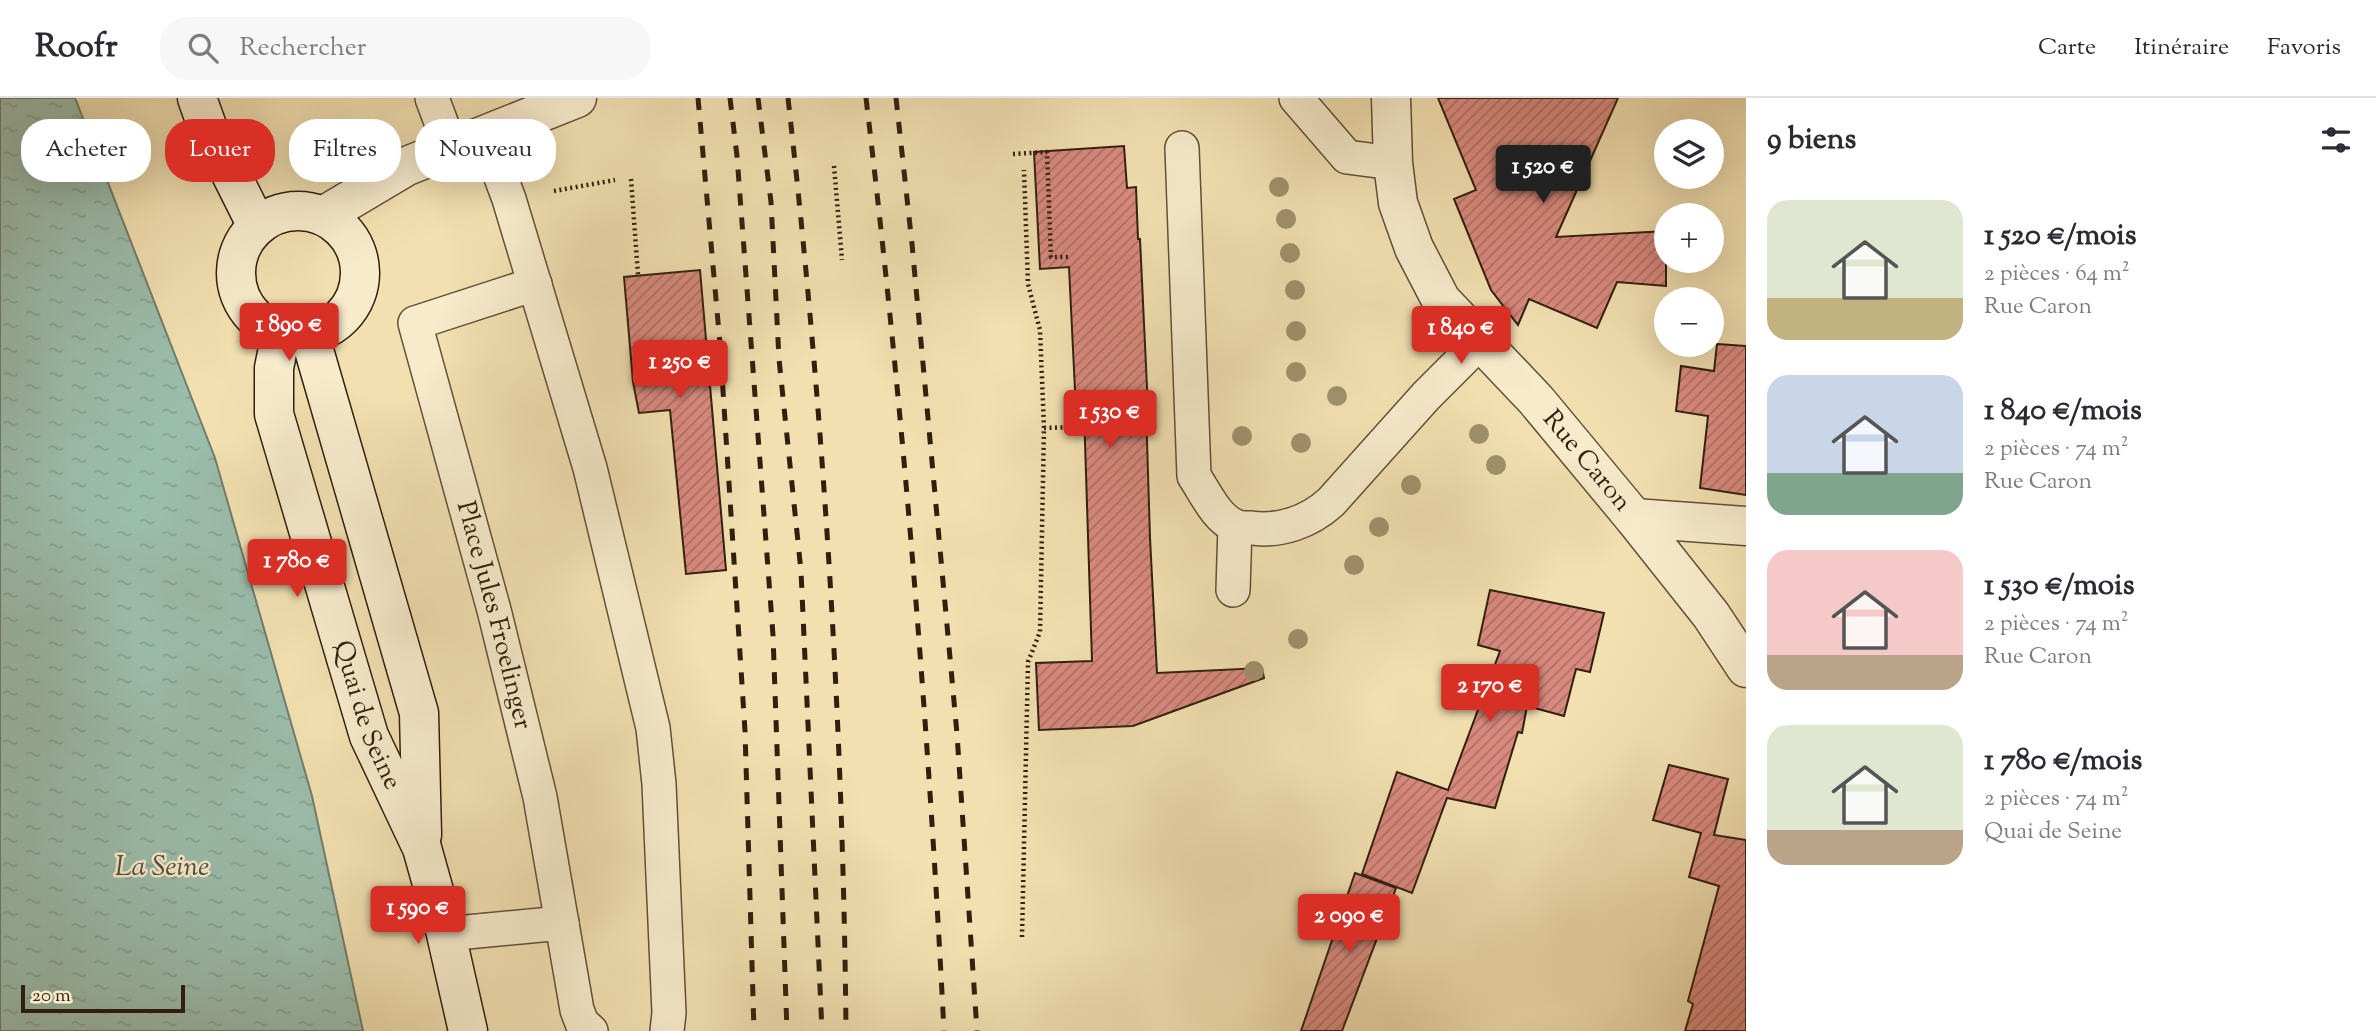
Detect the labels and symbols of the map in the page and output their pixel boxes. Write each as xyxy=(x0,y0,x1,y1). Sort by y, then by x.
pin: 1 520 € xyxy=(1478,146,1608,205)
pin: 1 890 € xyxy=(224,303,354,363)
pin: 1 840 € xyxy=(1396,306,1526,366)
pin: 1 250 € xyxy=(615,341,745,400)
pin: 1 530 € xyxy=(1045,390,1175,450)
street label: Rue Caron xyxy=(1533,402,1640,520)
street label: Place Jules Froelinger xyxy=(446,497,541,734)
pin: 1 780 € xyxy=(232,540,362,599)
street label: Quai de Seine xyxy=(323,636,410,796)
pin: 2 170 € xyxy=(1425,664,1555,724)
water label: La Seine xyxy=(115,848,209,888)
pin: 1 590 € xyxy=(353,886,483,946)
pin: 2 090 € xyxy=(1284,894,1414,954)
scale bar xyxy=(21,982,186,1014)

